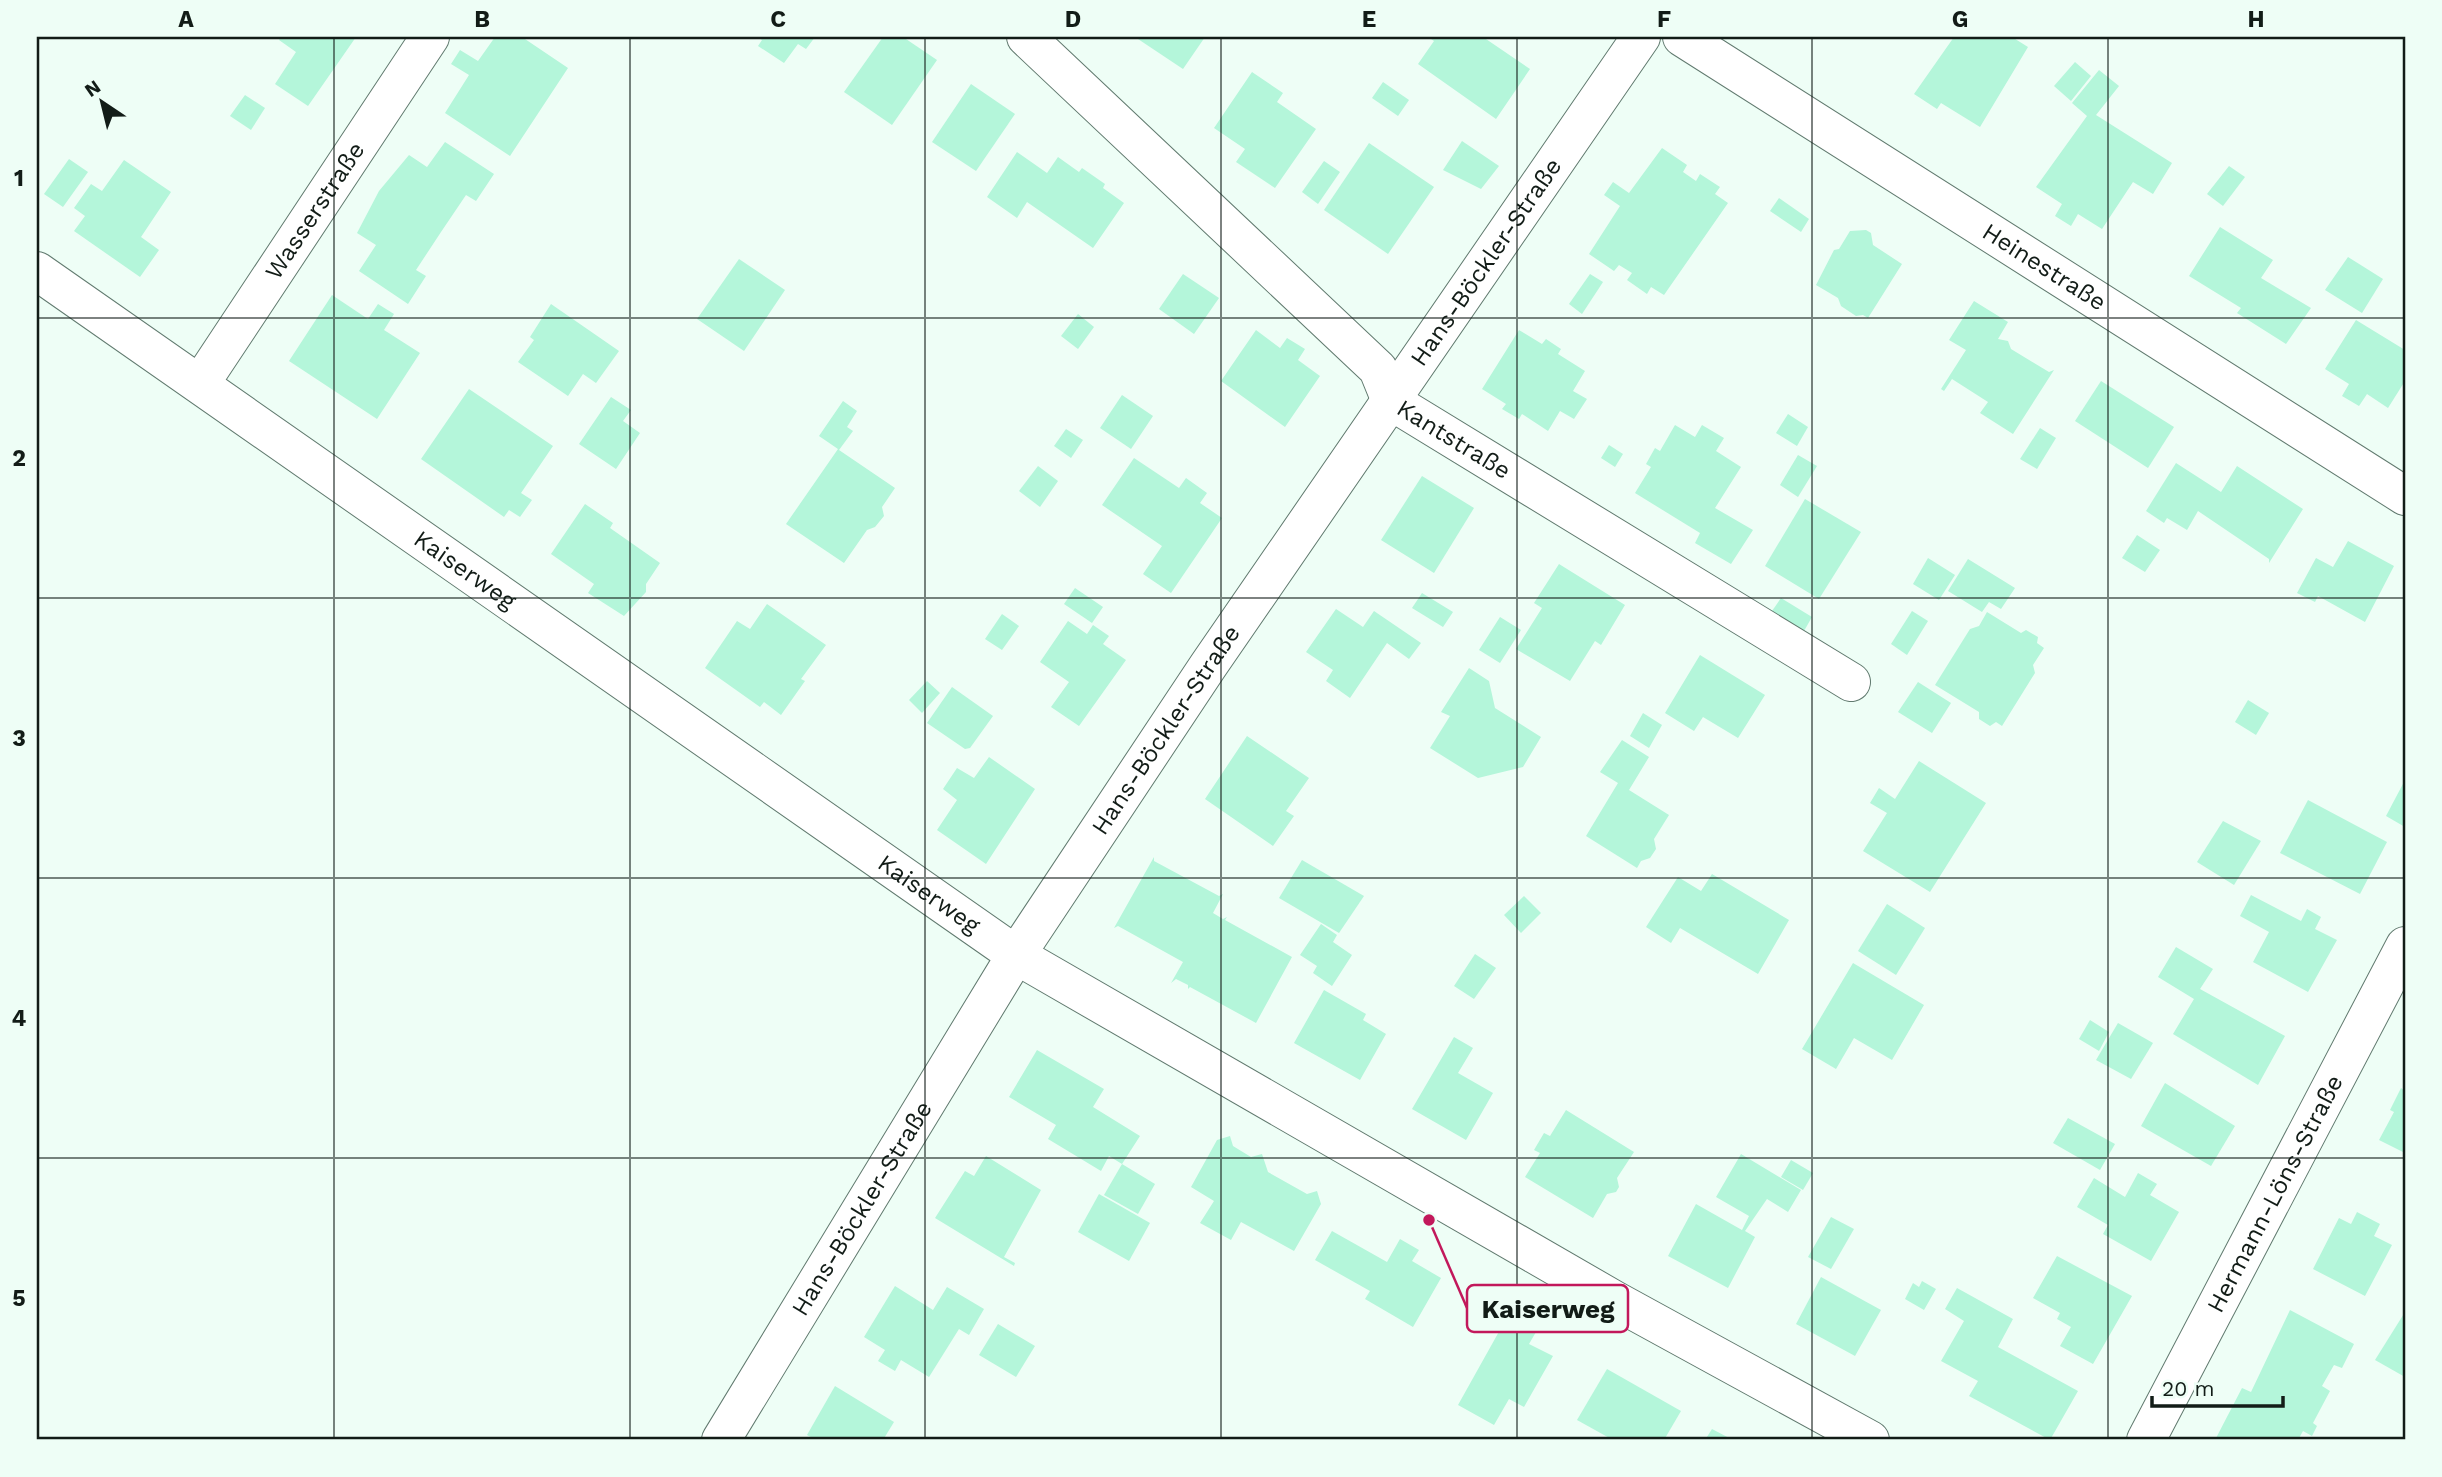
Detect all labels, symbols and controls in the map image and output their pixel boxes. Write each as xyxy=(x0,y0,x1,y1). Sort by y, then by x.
text: A xyxy=(178,6,194,33)
text: B xyxy=(474,6,490,33)
text: C xyxy=(770,6,786,33)
text: D xyxy=(1065,6,1081,33)
text: E xyxy=(1362,6,1376,33)
text: F xyxy=(1657,6,1671,33)
text: G xyxy=(1952,6,1968,33)
text: H xyxy=(2247,6,2265,33)
north arrow xyxy=(66,66,136,136)
text: N xyxy=(80,75,105,102)
street label: Wasserstraße xyxy=(259,137,370,284)
street label: Hans-Böckler-Straße xyxy=(1405,153,1567,371)
text: 1 xyxy=(14,165,24,192)
street label: Heinestraße xyxy=(1977,217,2111,316)
street label: Kantstraße xyxy=(1392,394,1516,485)
text: 2 xyxy=(12,445,26,472)
street label: Kaiserweg xyxy=(409,525,521,615)
street label: Hans-Böckler-Straße xyxy=(1086,620,1246,840)
text: 3 xyxy=(12,725,26,752)
street label: Kaiserweg xyxy=(872,849,985,940)
text: 4 xyxy=(12,1005,27,1032)
street label: Hermann-Löns-Straße xyxy=(2201,1070,2349,1317)
street label: Hans-Böckler-Straße xyxy=(786,1096,938,1321)
text: 5 xyxy=(12,1285,26,1312)
callout: Kaiserweg xyxy=(1467,1285,1628,1332)
text: Kaiserweg xyxy=(1481,1294,1615,1324)
scale bar xyxy=(2152,1365,2283,1409)
text: 20 m xyxy=(2162,1376,2214,1401)

